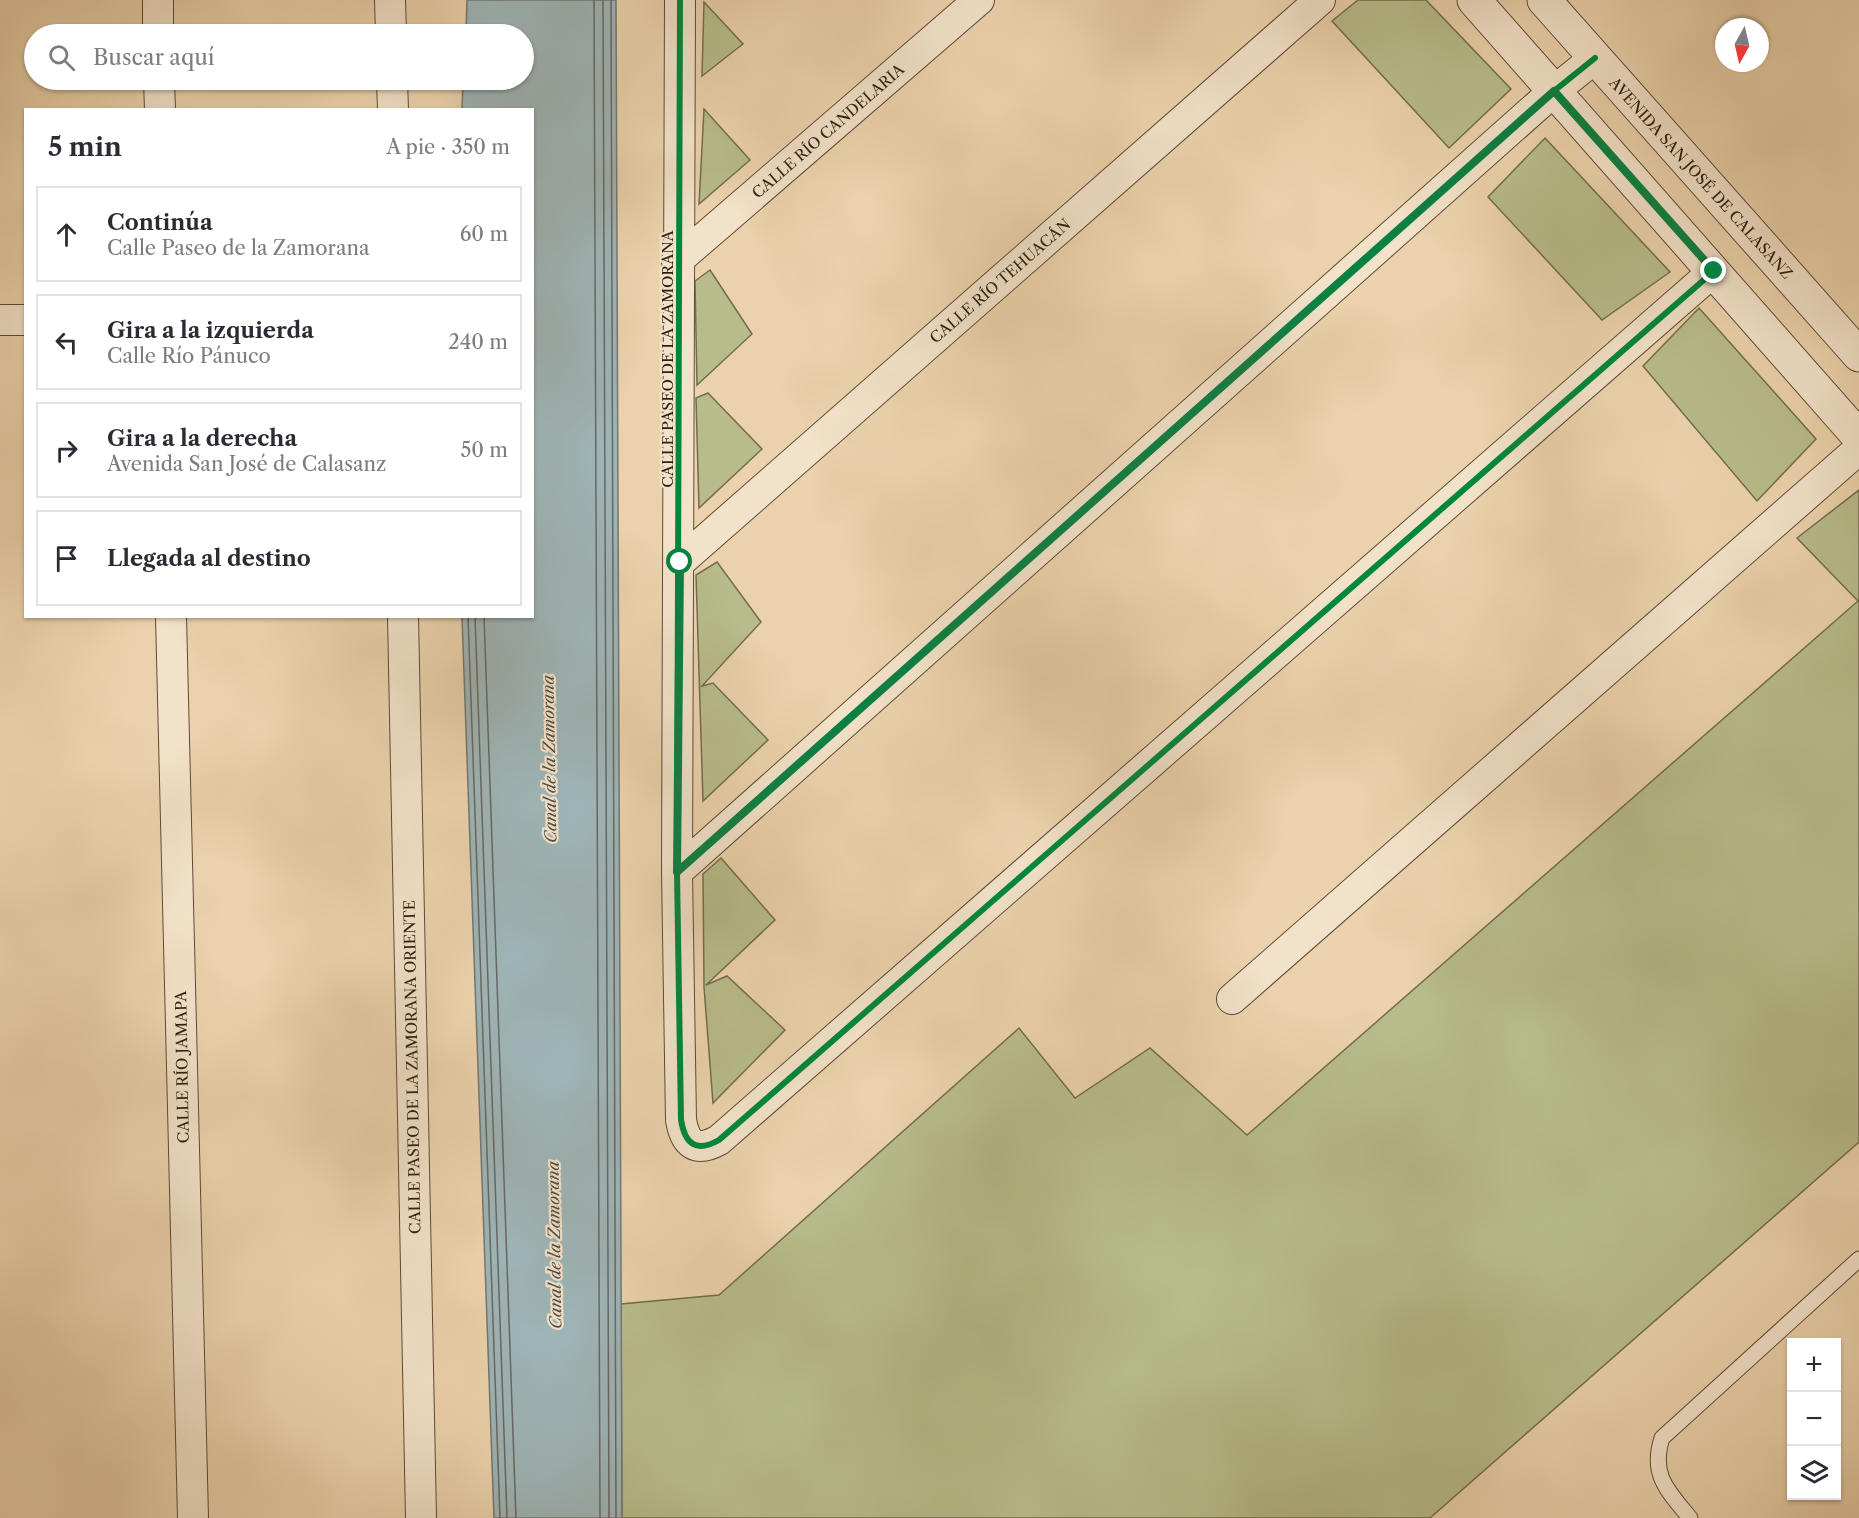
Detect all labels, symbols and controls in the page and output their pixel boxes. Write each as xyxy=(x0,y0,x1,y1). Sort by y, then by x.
north arrow xyxy=(1715,18,1769,72)
search box xyxy=(24,24,534,90)
icon: search xyxy=(45,41,78,74)
text: Buscar aquí xyxy=(93,44,215,71)
street label: CALLE RÍO CANDELARIA xyxy=(748,59,909,202)
street label: AVENIDA SAN JOSÉ DE CALASANZ xyxy=(1605,72,1797,283)
text: 5 min xyxy=(48,131,122,163)
text: A pie · 350 m xyxy=(386,135,510,159)
text: Continúa xyxy=(107,209,213,236)
street label: CALLE RÍO TEHUACÁN xyxy=(926,215,1074,347)
icon: ahead xyxy=(50,218,83,251)
text: 60 m xyxy=(460,222,508,246)
street label: CALLE PASEO DE LA ZAMORANA xyxy=(658,229,677,488)
text: Calle Paseo de la Zamorana xyxy=(107,236,370,260)
route end xyxy=(1700,257,1726,283)
text: Gira a la izquierda xyxy=(107,317,314,344)
icon: left xyxy=(50,326,83,359)
text: 240 m xyxy=(448,330,508,354)
text: Calle Río Pánuco xyxy=(107,344,271,368)
text: Gira a la derecha xyxy=(107,425,297,452)
icon: right xyxy=(50,434,83,467)
text: 50 m xyxy=(461,438,508,462)
text: Avenida San José de Calasanz xyxy=(107,452,386,476)
icon: arrive xyxy=(50,542,83,575)
text: Llegada al destino xyxy=(107,545,311,572)
route start xyxy=(666,548,692,574)
water label: Canal de la Zamorana xyxy=(538,675,560,843)
street label: CALLE PASEO DE LA ZAMORANA ORIENTE xyxy=(400,900,424,1234)
street label: CALLE RÍO JAMAPA xyxy=(171,990,193,1143)
water label: Canal de la Zamorana xyxy=(543,1161,565,1329)
map controls xyxy=(1787,1338,1841,1500)
button: + xyxy=(1787,1338,1841,1392)
button: − xyxy=(1787,1392,1841,1446)
button: layers xyxy=(1787,1446,1841,1500)

